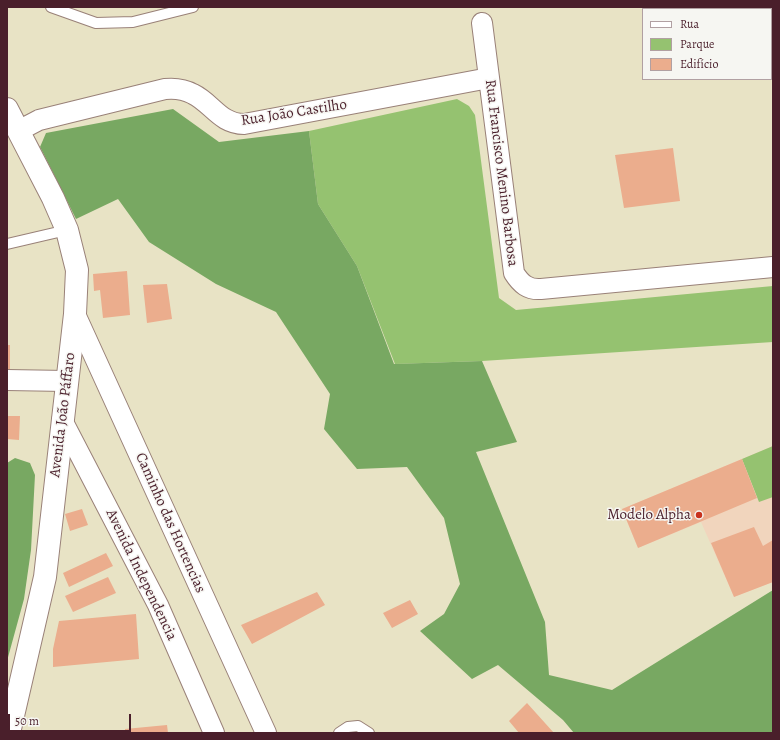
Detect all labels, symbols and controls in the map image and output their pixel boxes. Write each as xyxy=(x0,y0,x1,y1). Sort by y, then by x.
legend xyxy=(642,8,772,80)
text: Rua xyxy=(680,16,699,32)
text: Parque xyxy=(680,36,715,52)
text: Edifício xyxy=(680,56,718,72)
street label: Rua Francisco Menino Barbosa xyxy=(481,79,521,267)
street label: Rua João Castilho xyxy=(240,96,348,130)
street label: Avenida João Páffaro xyxy=(46,352,80,478)
street label: Caminho das Hortencias xyxy=(131,450,209,596)
street label: Avenida Independencia xyxy=(101,506,181,644)
place label: Modelo Alpha xyxy=(607,506,691,524)
marker: Modelo Alpha xyxy=(694,510,704,520)
scale bar xyxy=(10,706,133,732)
text: 50 m xyxy=(15,713,39,729)

